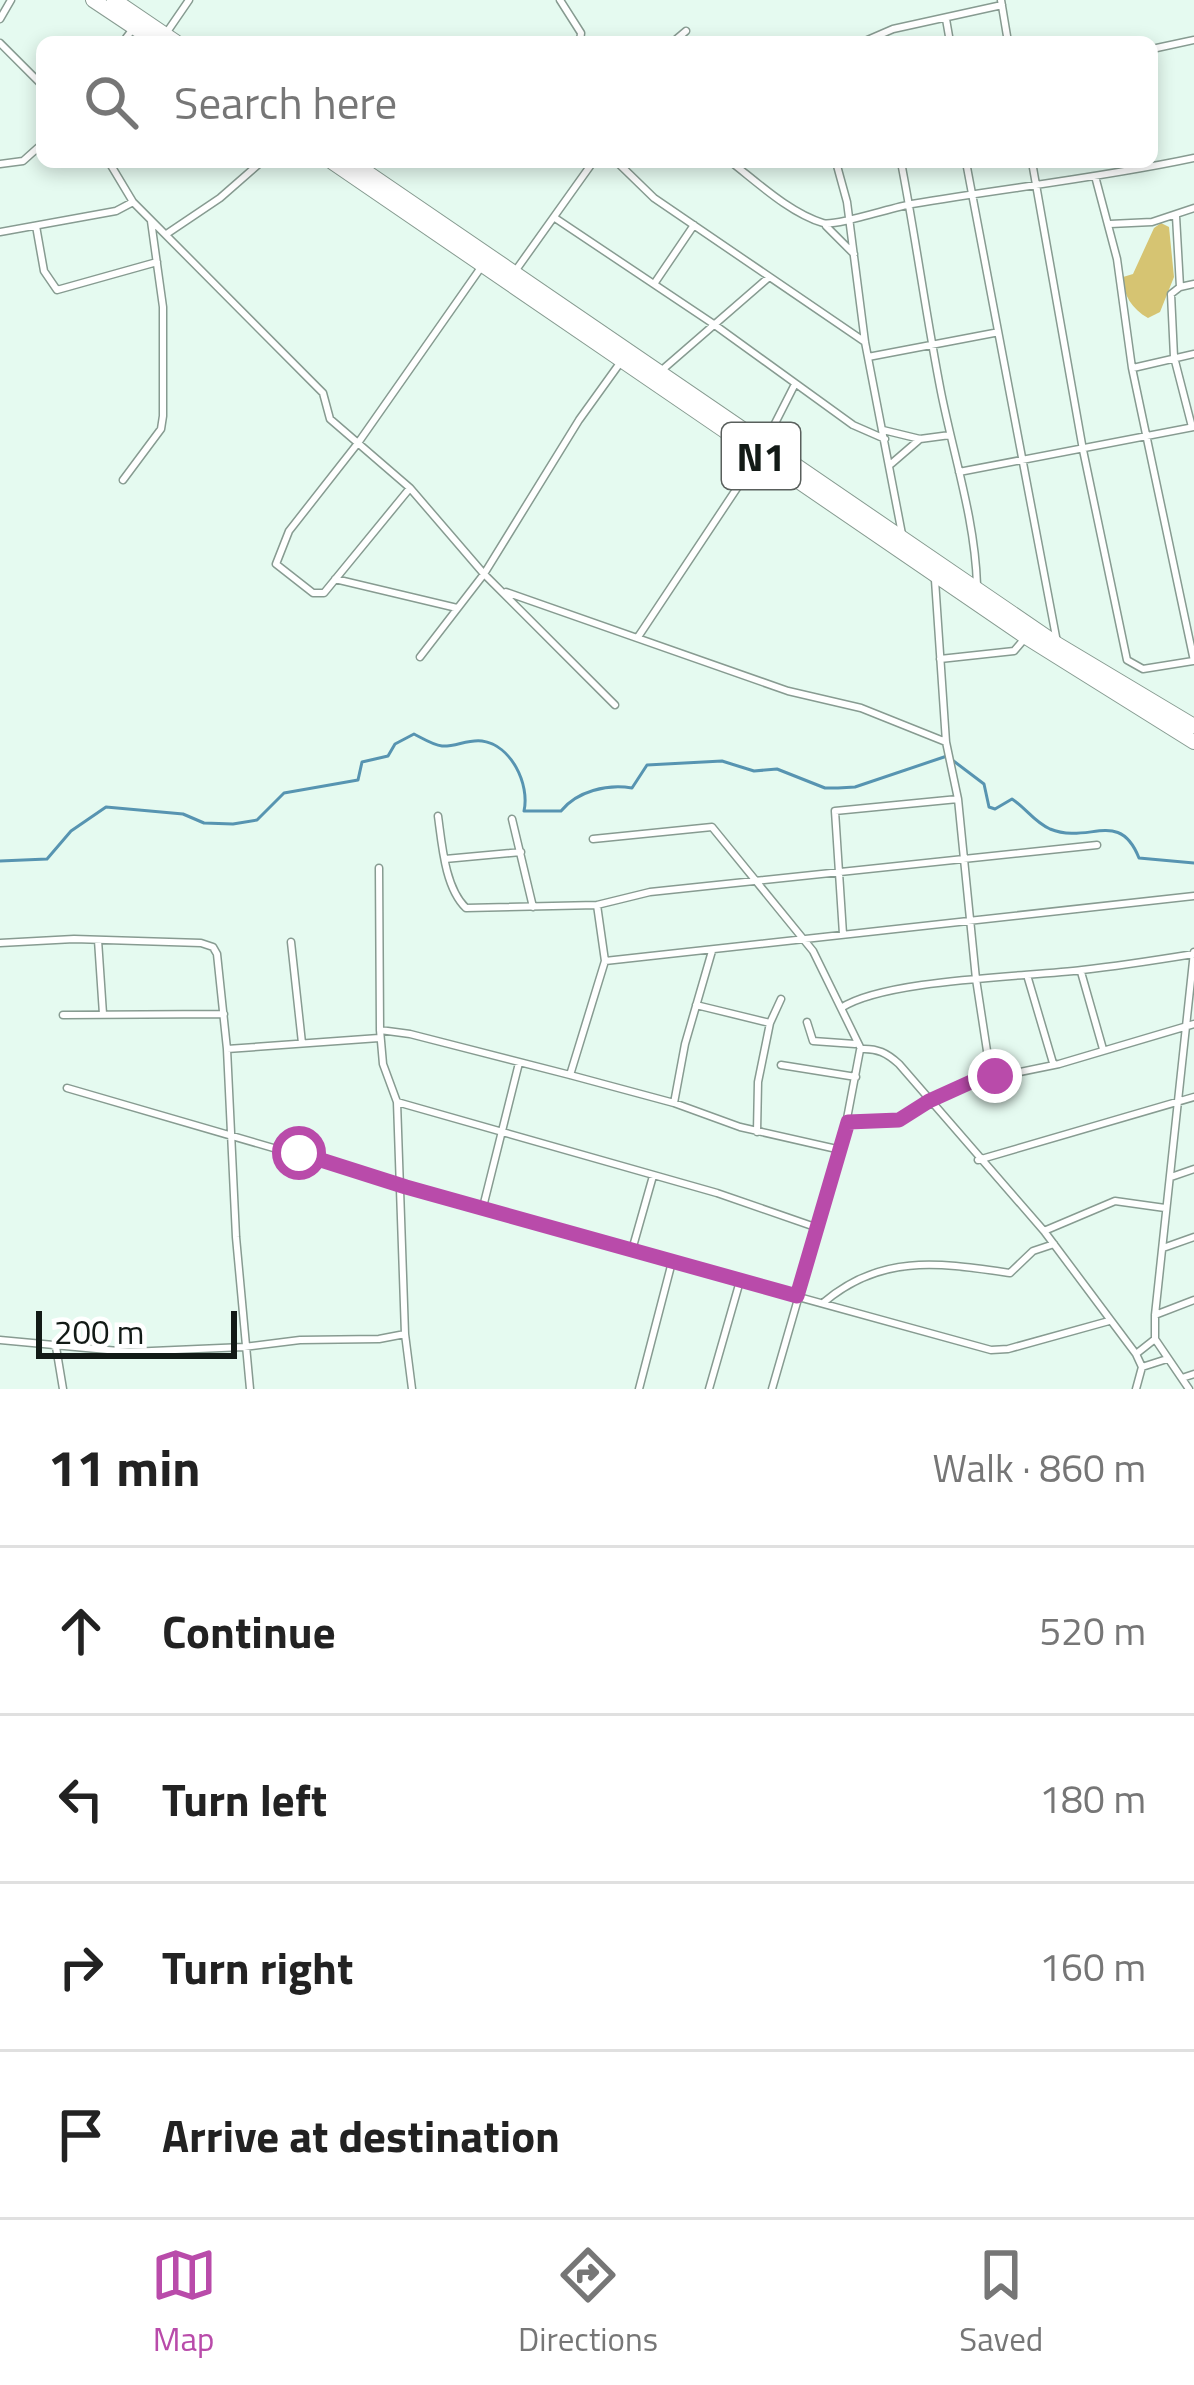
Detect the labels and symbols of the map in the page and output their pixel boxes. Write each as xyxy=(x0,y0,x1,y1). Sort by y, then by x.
road number: N1 xyxy=(722,423,800,489)
route end xyxy=(968,1049,1022,1103)
route start xyxy=(272,1126,326,1180)
scale bar xyxy=(36,1305,237,1358)

